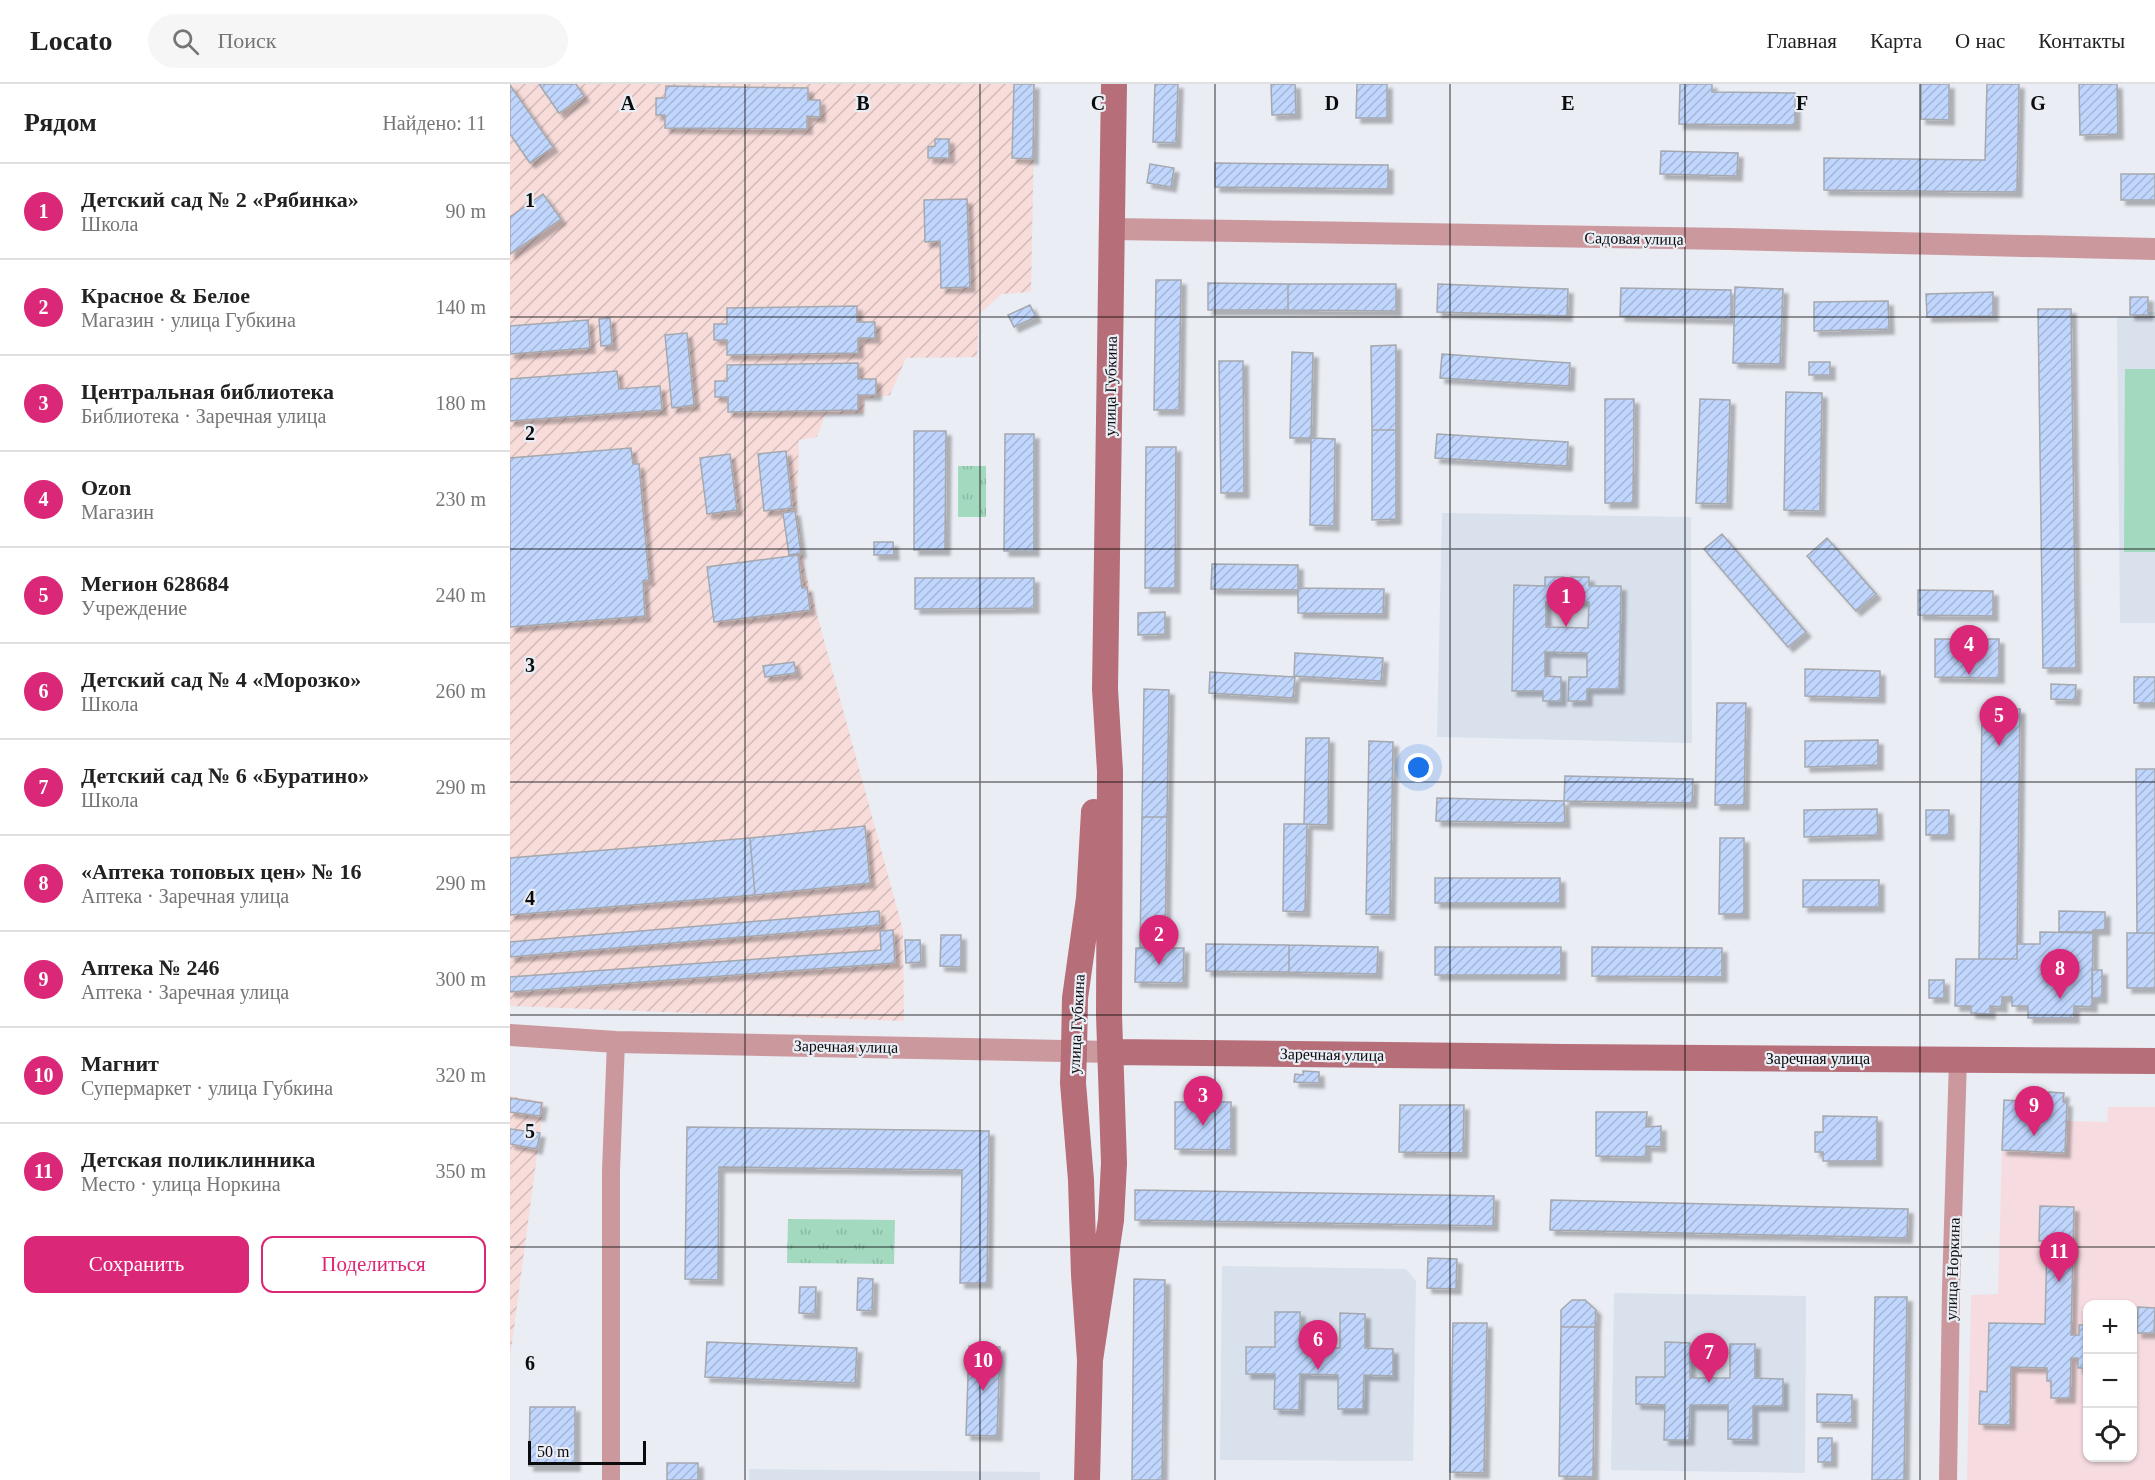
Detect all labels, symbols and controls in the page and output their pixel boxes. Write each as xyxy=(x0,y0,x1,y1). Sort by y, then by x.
search box xyxy=(148,14,568,68)
text: Locato xyxy=(30,25,112,56)
icon: search xyxy=(169,25,202,58)
text: Поиск xyxy=(217,28,277,53)
text: Главная xyxy=(1767,29,1837,53)
text: Карта xyxy=(1870,29,1922,53)
text: О нас xyxy=(1955,29,2005,53)
text: Контакты xyxy=(2038,29,2125,53)
text: A xyxy=(621,92,636,114)
text: B xyxy=(856,92,870,114)
text: C xyxy=(1091,92,1105,114)
text: D xyxy=(1325,92,1339,114)
text: E xyxy=(1561,92,1575,114)
text: F xyxy=(1796,92,1808,114)
text: G xyxy=(2030,92,2046,114)
text: Рядом xyxy=(24,108,97,137)
text: Найдено: 11 xyxy=(382,112,486,134)
text: Детский сад № 2 «Рябинка» xyxy=(81,187,359,212)
text: 1 xyxy=(525,189,535,211)
text: 1 xyxy=(39,200,49,222)
text: 90 m xyxy=(445,200,486,222)
text: Школа xyxy=(81,213,138,235)
street label: Садовая улица xyxy=(1584,229,1684,249)
text: Красное & Белое xyxy=(81,283,250,308)
text: 2 xyxy=(39,296,49,318)
text: 140 m xyxy=(435,296,486,318)
text: Магазин · улица Губкина xyxy=(81,309,296,331)
street label: улица Губкина xyxy=(1101,336,1121,436)
text: Центральная библиотека xyxy=(81,379,334,404)
text: 3 xyxy=(39,392,49,414)
text: 180 m xyxy=(435,392,486,414)
text: Библиотека · Заречная улица xyxy=(81,405,326,427)
text: 2 xyxy=(525,422,535,444)
text: Ozon xyxy=(81,475,131,500)
text: 4 xyxy=(39,488,49,510)
text: 230 m xyxy=(435,488,486,510)
text: Магазин xyxy=(81,501,154,523)
text: Мегион 628684 xyxy=(81,571,229,596)
pin: 1 xyxy=(1546,578,1586,627)
text: 5 xyxy=(39,584,49,606)
text: 240 m xyxy=(435,584,486,606)
text: Учреждение xyxy=(81,597,187,619)
pin: 4 xyxy=(1950,626,1988,675)
text: 3 xyxy=(525,654,535,676)
text: Детский сад № 4 «Морозко» xyxy=(81,667,361,692)
text: 6 xyxy=(39,680,49,702)
text: 260 m xyxy=(435,680,486,702)
text: Школа xyxy=(81,693,138,715)
pin: 5 xyxy=(1980,696,2018,746)
your location xyxy=(1404,753,1433,782)
text: Детский сад № 6 «Буратино» xyxy=(81,763,369,788)
text: 7 xyxy=(39,776,49,798)
text: 290 m xyxy=(435,776,486,798)
text: Школа xyxy=(81,789,138,811)
text: «Аптека топовых цен» № 16 xyxy=(81,859,361,884)
text: 8 xyxy=(39,872,49,894)
text: 290 m xyxy=(435,872,486,894)
text: Аптека · Заречная улица xyxy=(81,885,289,907)
text: 4 xyxy=(525,887,535,909)
pin: 2 xyxy=(1140,916,1178,965)
pin: 8 xyxy=(2040,950,2080,999)
text: Аптека № 246 xyxy=(81,955,220,980)
text: 9 xyxy=(39,968,49,990)
text: 300 m xyxy=(435,968,486,990)
street label: улица Губкина xyxy=(1065,974,1089,1074)
text: Аптека · Заречная улица xyxy=(81,981,289,1003)
street label: Заречная улица xyxy=(794,1037,898,1057)
street label: Заречная улица xyxy=(1280,1045,1384,1065)
street label: Заречная улица xyxy=(1766,1050,1870,1068)
text: Магнит xyxy=(81,1051,159,1076)
text: 10 xyxy=(34,1064,54,1086)
text: 320 m xyxy=(435,1064,486,1086)
pin: 3 xyxy=(1184,1076,1222,1126)
text: Супермаркет · улица Губкина xyxy=(81,1077,333,1099)
pin: 9 xyxy=(2014,1086,2054,1136)
text: 5 xyxy=(525,1120,535,1142)
text: Детская поликлинника xyxy=(81,1147,315,1172)
text: 11 xyxy=(34,1160,53,1182)
text: 350 m xyxy=(435,1160,486,1182)
text: Место · улица Норкина xyxy=(81,1173,281,1195)
street label: улица Норкина xyxy=(1942,1217,1964,1321)
pin: 11 xyxy=(2040,1232,2078,1282)
button: Сохранить xyxy=(24,1236,249,1293)
button: Поделиться xyxy=(261,1236,486,1293)
map controls xyxy=(2083,1300,2137,1462)
button: + xyxy=(2083,1300,2137,1354)
pin: 6 xyxy=(1298,1320,1338,1370)
pin: 7 xyxy=(1690,1334,1728,1383)
pin: 10 xyxy=(964,1342,1002,1391)
text: 6 xyxy=(525,1352,535,1374)
button: − xyxy=(2083,1354,2137,1408)
button: locate xyxy=(2083,1408,2137,1462)
scale bar xyxy=(528,1438,646,1466)
text: 50 m xyxy=(537,1443,569,1460)

